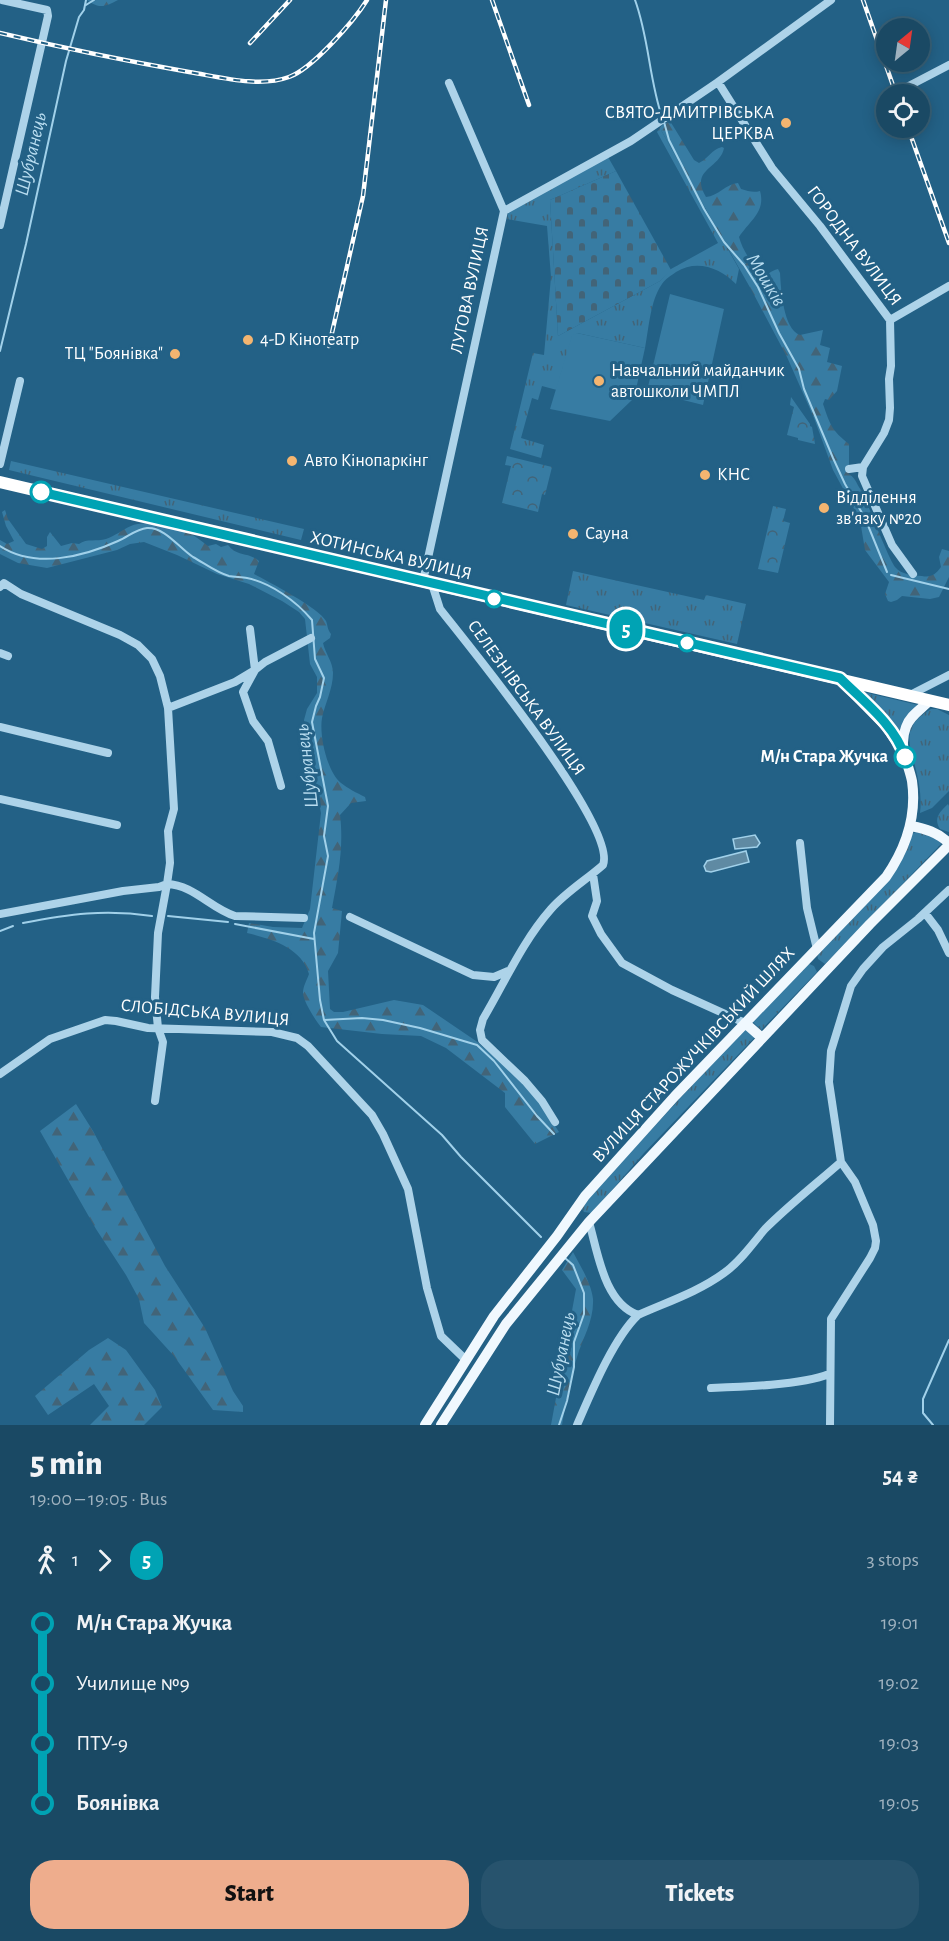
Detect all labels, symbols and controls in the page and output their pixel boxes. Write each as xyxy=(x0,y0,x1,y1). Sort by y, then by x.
north arrow xyxy=(876,18,930,72)
map controls xyxy=(876,18,930,138)
button: locate xyxy=(876,84,930,138)
place label: СВЯТО-ДМИТРІВСЬКА ЦЕРКВА xyxy=(605,104,774,143)
water label: Шубранець xyxy=(12,110,50,198)
marker: СВЯТО-ДМИТРІВСЬКА ЦЕРКВА xyxy=(779,116,793,130)
street label: ГОРОДНА ВУЛИЦЯ xyxy=(803,183,905,309)
street label: ЛУГОВА ВУЛИЦЯ xyxy=(448,225,492,355)
water label: Мошків xyxy=(743,250,790,310)
place label: 4-D Кінотеатр xyxy=(260,331,359,349)
marker: 4-D Кінотеатр xyxy=(241,333,255,347)
place label: ТЦ "Боянівка" xyxy=(65,345,163,363)
marker: ТЦ "Боянівка" xyxy=(168,347,182,361)
place label: Навчальний майданчик автошколи ЧМПЛ xyxy=(611,362,785,401)
marker: Навчальний майданчик автошколи ЧМПЛ xyxy=(592,374,606,388)
place label: Авто Кінопаркінг xyxy=(304,452,429,470)
marker: Авто Кінопаркінг xyxy=(285,454,299,468)
place label: КНС xyxy=(717,466,750,484)
marker: КНС xyxy=(698,468,712,482)
unlabelled marker xyxy=(30,481,52,503)
place label: Відділення зв'язку №20 xyxy=(836,489,922,528)
marker: Відділення зв'язку №20 xyxy=(817,501,831,515)
place label: Сауна xyxy=(585,525,629,543)
marker: Сауна xyxy=(566,527,580,541)
street label: ХОТИНСЬКА ВУЛИЦЯ xyxy=(308,529,474,583)
unlabelled marker xyxy=(485,590,503,608)
line badge: 5 xyxy=(606,610,646,648)
street label: СЕЛЕЗНІВСЬКА ВУЛИЦЯ xyxy=(464,617,588,779)
text: 5 xyxy=(621,619,631,640)
unlabelled marker xyxy=(678,634,696,652)
water label: Шубранець xyxy=(292,723,322,809)
marker: М/н Стара Жучка xyxy=(894,746,916,768)
place label: М/н Стара Жучка xyxy=(760,748,888,766)
street label: ВУЛИЦЯ СТАРОЖУЧКІВСЬКИЙ ШЛЯХ xyxy=(588,942,799,1166)
street label: СЛОБІДСЬКА ВУЛИЦЯ xyxy=(120,997,290,1029)
water label: Шубранець xyxy=(543,1310,579,1398)
text: 5 min xyxy=(30,1448,103,1481)
text: 54 ₴ xyxy=(882,1465,919,1487)
text: 19:00 – 19:05 · Bus xyxy=(30,1489,167,1509)
icon: walk xyxy=(30,1544,63,1577)
icon: forward xyxy=(88,1544,121,1577)
text: 1 xyxy=(72,1550,79,1570)
text: 5 xyxy=(142,1550,151,1571)
text: 3 stops xyxy=(867,1550,919,1570)
text: М/н Стара Жучка xyxy=(76,1612,232,1634)
text: 19:01 xyxy=(881,1613,919,1633)
text: Училище №9 xyxy=(76,1672,190,1694)
text: 19:02 xyxy=(878,1673,919,1693)
text: ПТУ-9 xyxy=(76,1732,128,1754)
text: 19:03 xyxy=(879,1733,919,1753)
text: Боянівка xyxy=(76,1792,159,1814)
text: 19:05 xyxy=(879,1793,919,1813)
button: Start xyxy=(30,1860,469,1929)
button: Tickets xyxy=(481,1860,919,1929)

